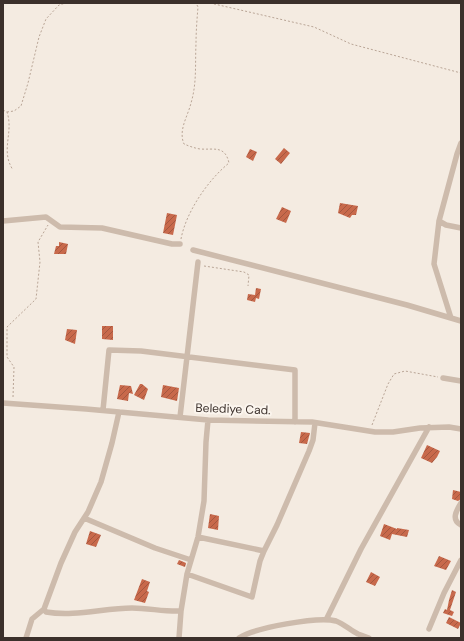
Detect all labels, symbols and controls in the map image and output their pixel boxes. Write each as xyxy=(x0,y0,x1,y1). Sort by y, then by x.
street label: Belediye Cad. xyxy=(195,400,271,418)

